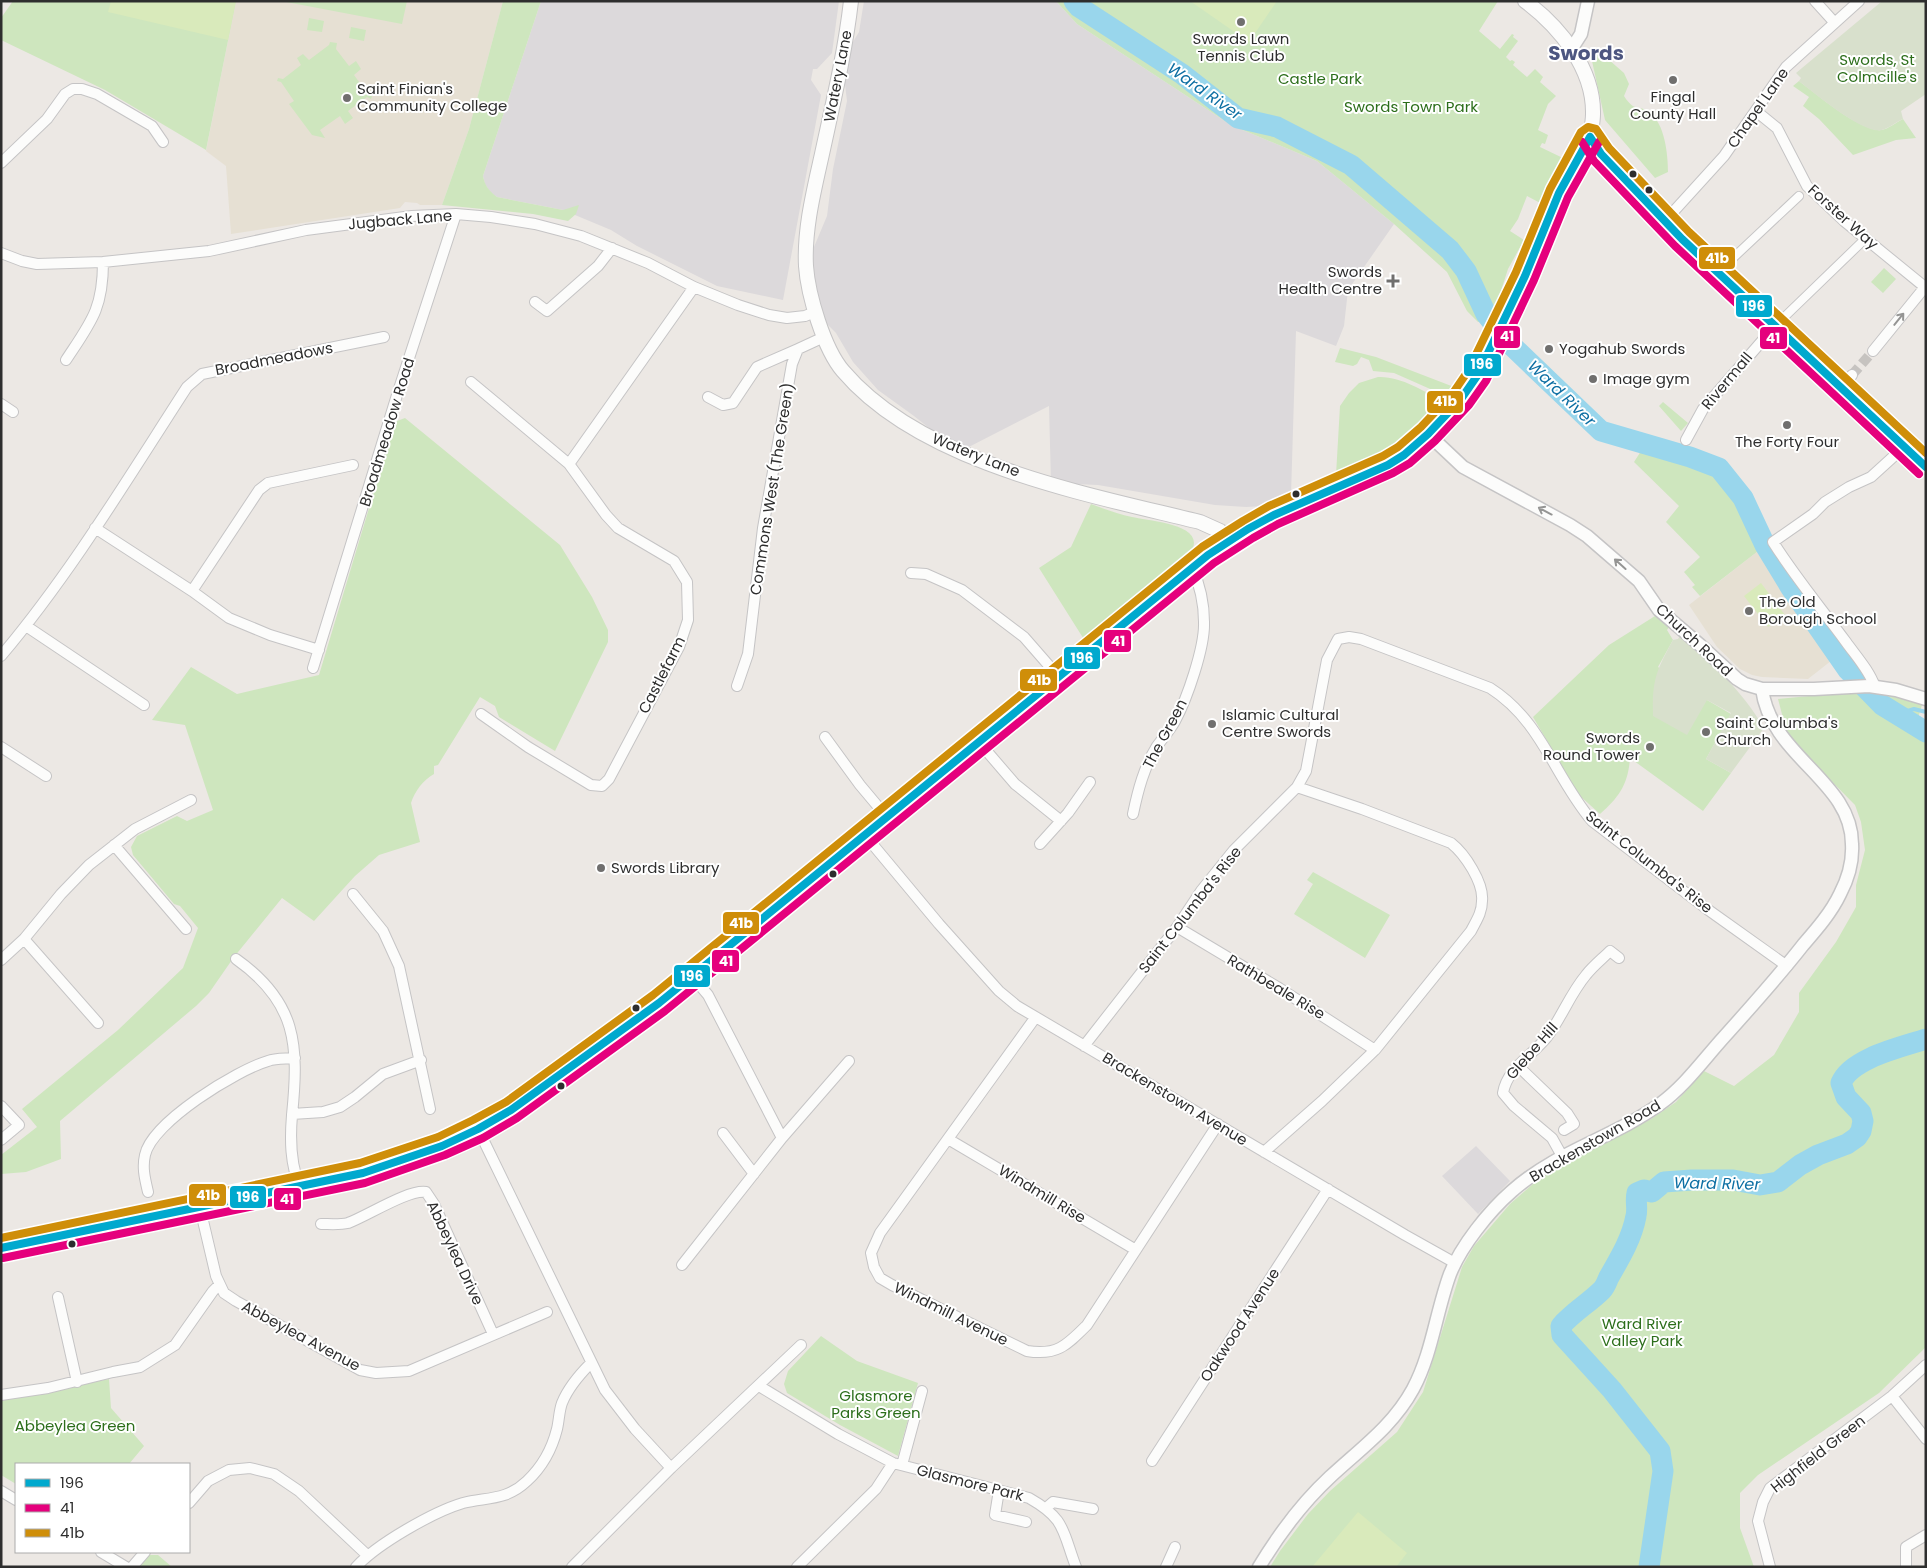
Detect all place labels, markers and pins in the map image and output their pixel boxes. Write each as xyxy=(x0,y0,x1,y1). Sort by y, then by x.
marker: Swords Lawn Tennis Club xyxy=(1235,16,1247,28)
place label: Swords Lawn Tennis Club xyxy=(1193,28,1289,66)
marker: Fingal County Hall xyxy=(1667,74,1679,86)
place label: Saint Finian's Community College xyxy=(357,78,507,116)
place label: Fingal County Hall xyxy=(1630,86,1716,124)
marker: Saint Finian's Community College xyxy=(341,92,353,104)
unlabelled marker xyxy=(1628,169,1638,179)
unlabelled marker xyxy=(1644,185,1654,195)
place label: Swords Health Centre xyxy=(1279,261,1382,299)
marker: Swords Health Centre xyxy=(1386,274,1400,288)
place label: Yogahub Swords xyxy=(1559,338,1685,359)
marker: Yogahub Swords xyxy=(1543,343,1555,355)
place label: Image gym xyxy=(1603,368,1690,389)
marker: Image gym xyxy=(1587,373,1599,385)
marker: The Forty Four xyxy=(1781,419,1793,431)
place label: The Forty Four xyxy=(1735,431,1839,452)
unlabelled marker xyxy=(1291,489,1301,499)
place label: The Old Borough School xyxy=(1759,591,1877,629)
marker: The Old Borough School xyxy=(1743,605,1755,617)
place label: Islamic Cultural Centre Swords xyxy=(1222,704,1339,742)
place label: Saint Columba's Church xyxy=(1716,712,1838,750)
marker: Islamic Cultural Centre Swords xyxy=(1206,718,1218,730)
marker: Saint Columba's Church xyxy=(1700,726,1712,738)
place label: Swords Round Tower xyxy=(1543,727,1640,765)
marker: Swords Round Tower xyxy=(1644,741,1656,753)
place label: Swords Library xyxy=(611,857,720,878)
marker: Swords Library xyxy=(595,862,607,874)
unlabelled marker xyxy=(828,869,838,879)
unlabelled marker xyxy=(631,1003,641,1013)
unlabelled marker xyxy=(556,1081,566,1091)
unlabelled marker xyxy=(67,1239,77,1249)

